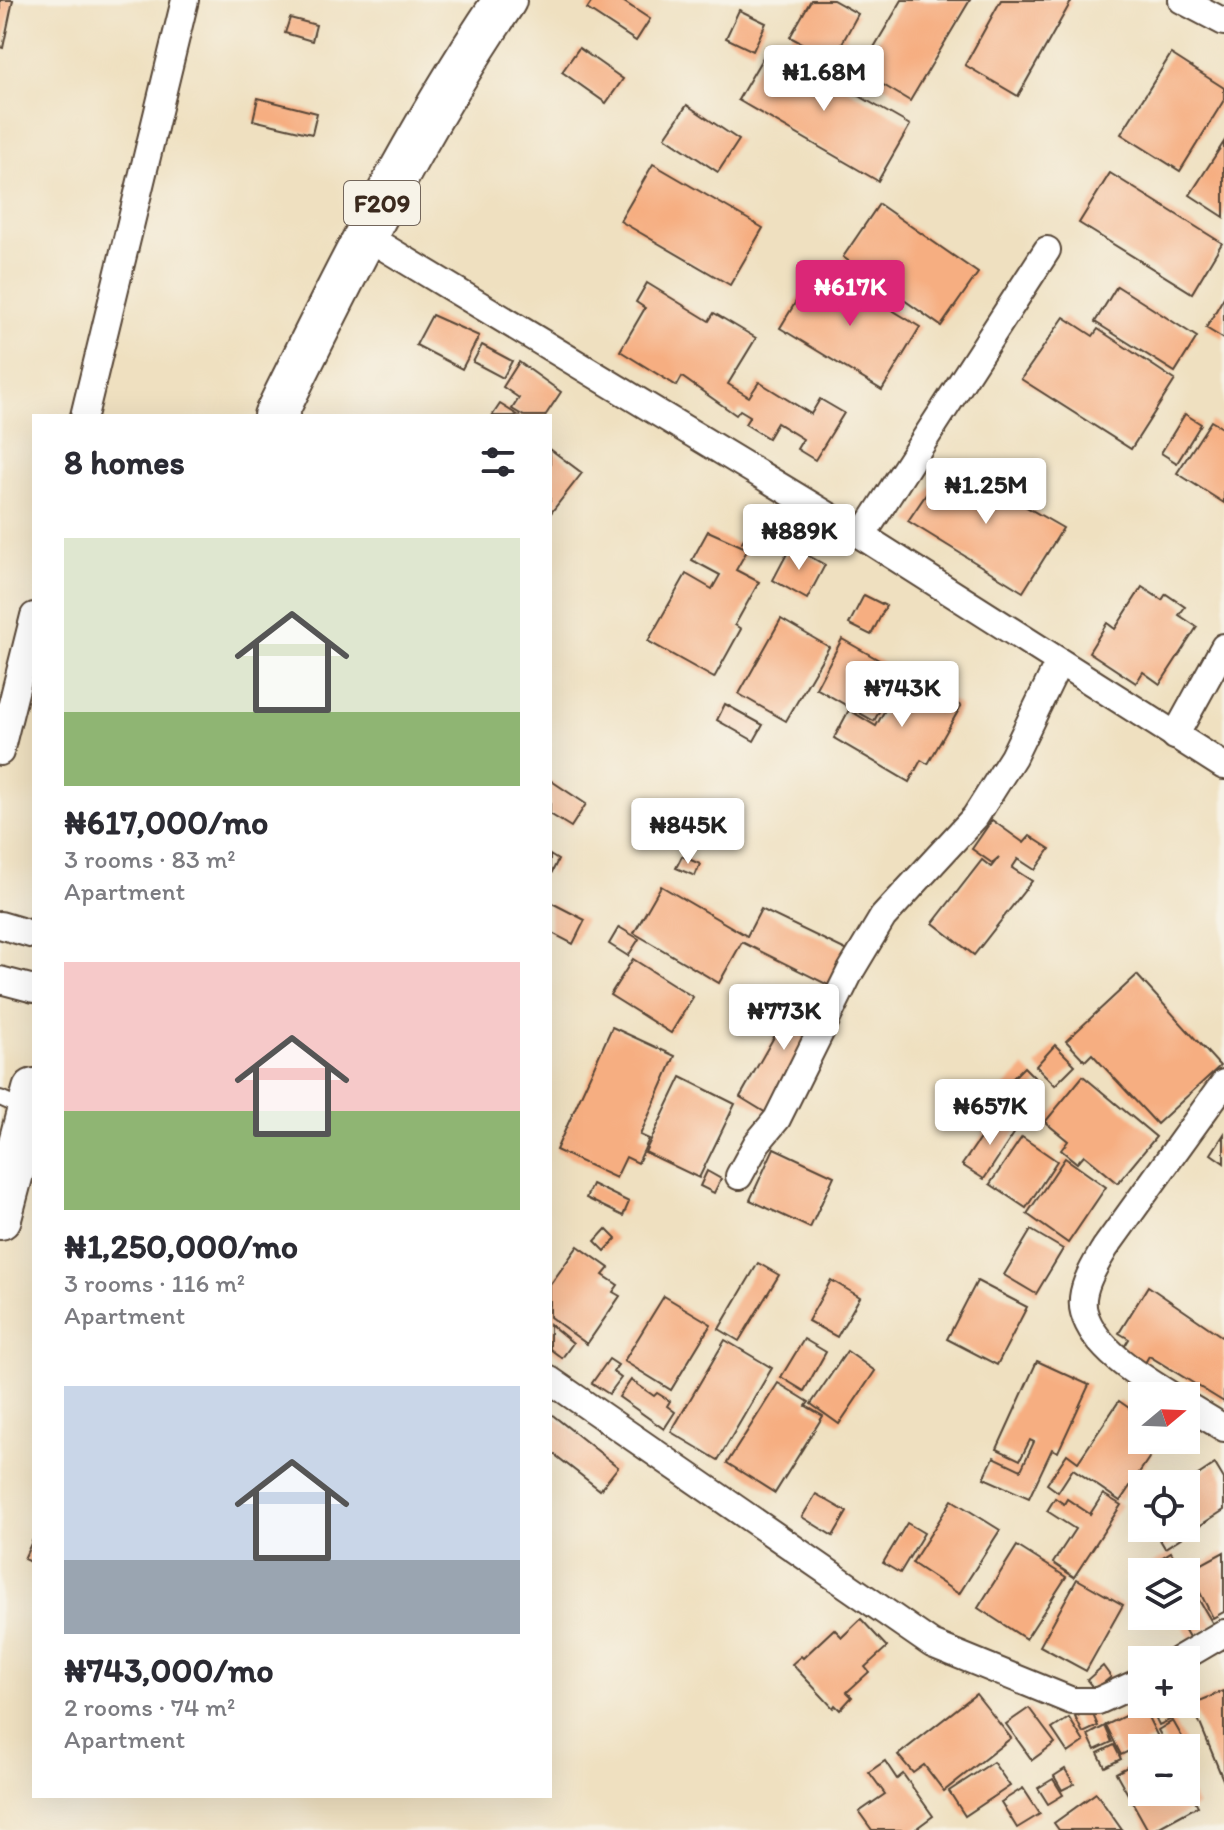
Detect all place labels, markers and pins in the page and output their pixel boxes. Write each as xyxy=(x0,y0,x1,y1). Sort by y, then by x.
pin: ₦1.68M xyxy=(759,45,889,113)
pin: ₦617K xyxy=(794,260,906,328)
pin: ₦1.25M xyxy=(921,458,1051,526)
pin: ₦889K xyxy=(743,504,855,572)
pin: ₦743K xyxy=(846,661,958,729)
pin: ₦845K xyxy=(632,798,744,866)
pin: ₦773K xyxy=(728,984,840,1052)
pin: ₦657K xyxy=(934,1079,1046,1147)

